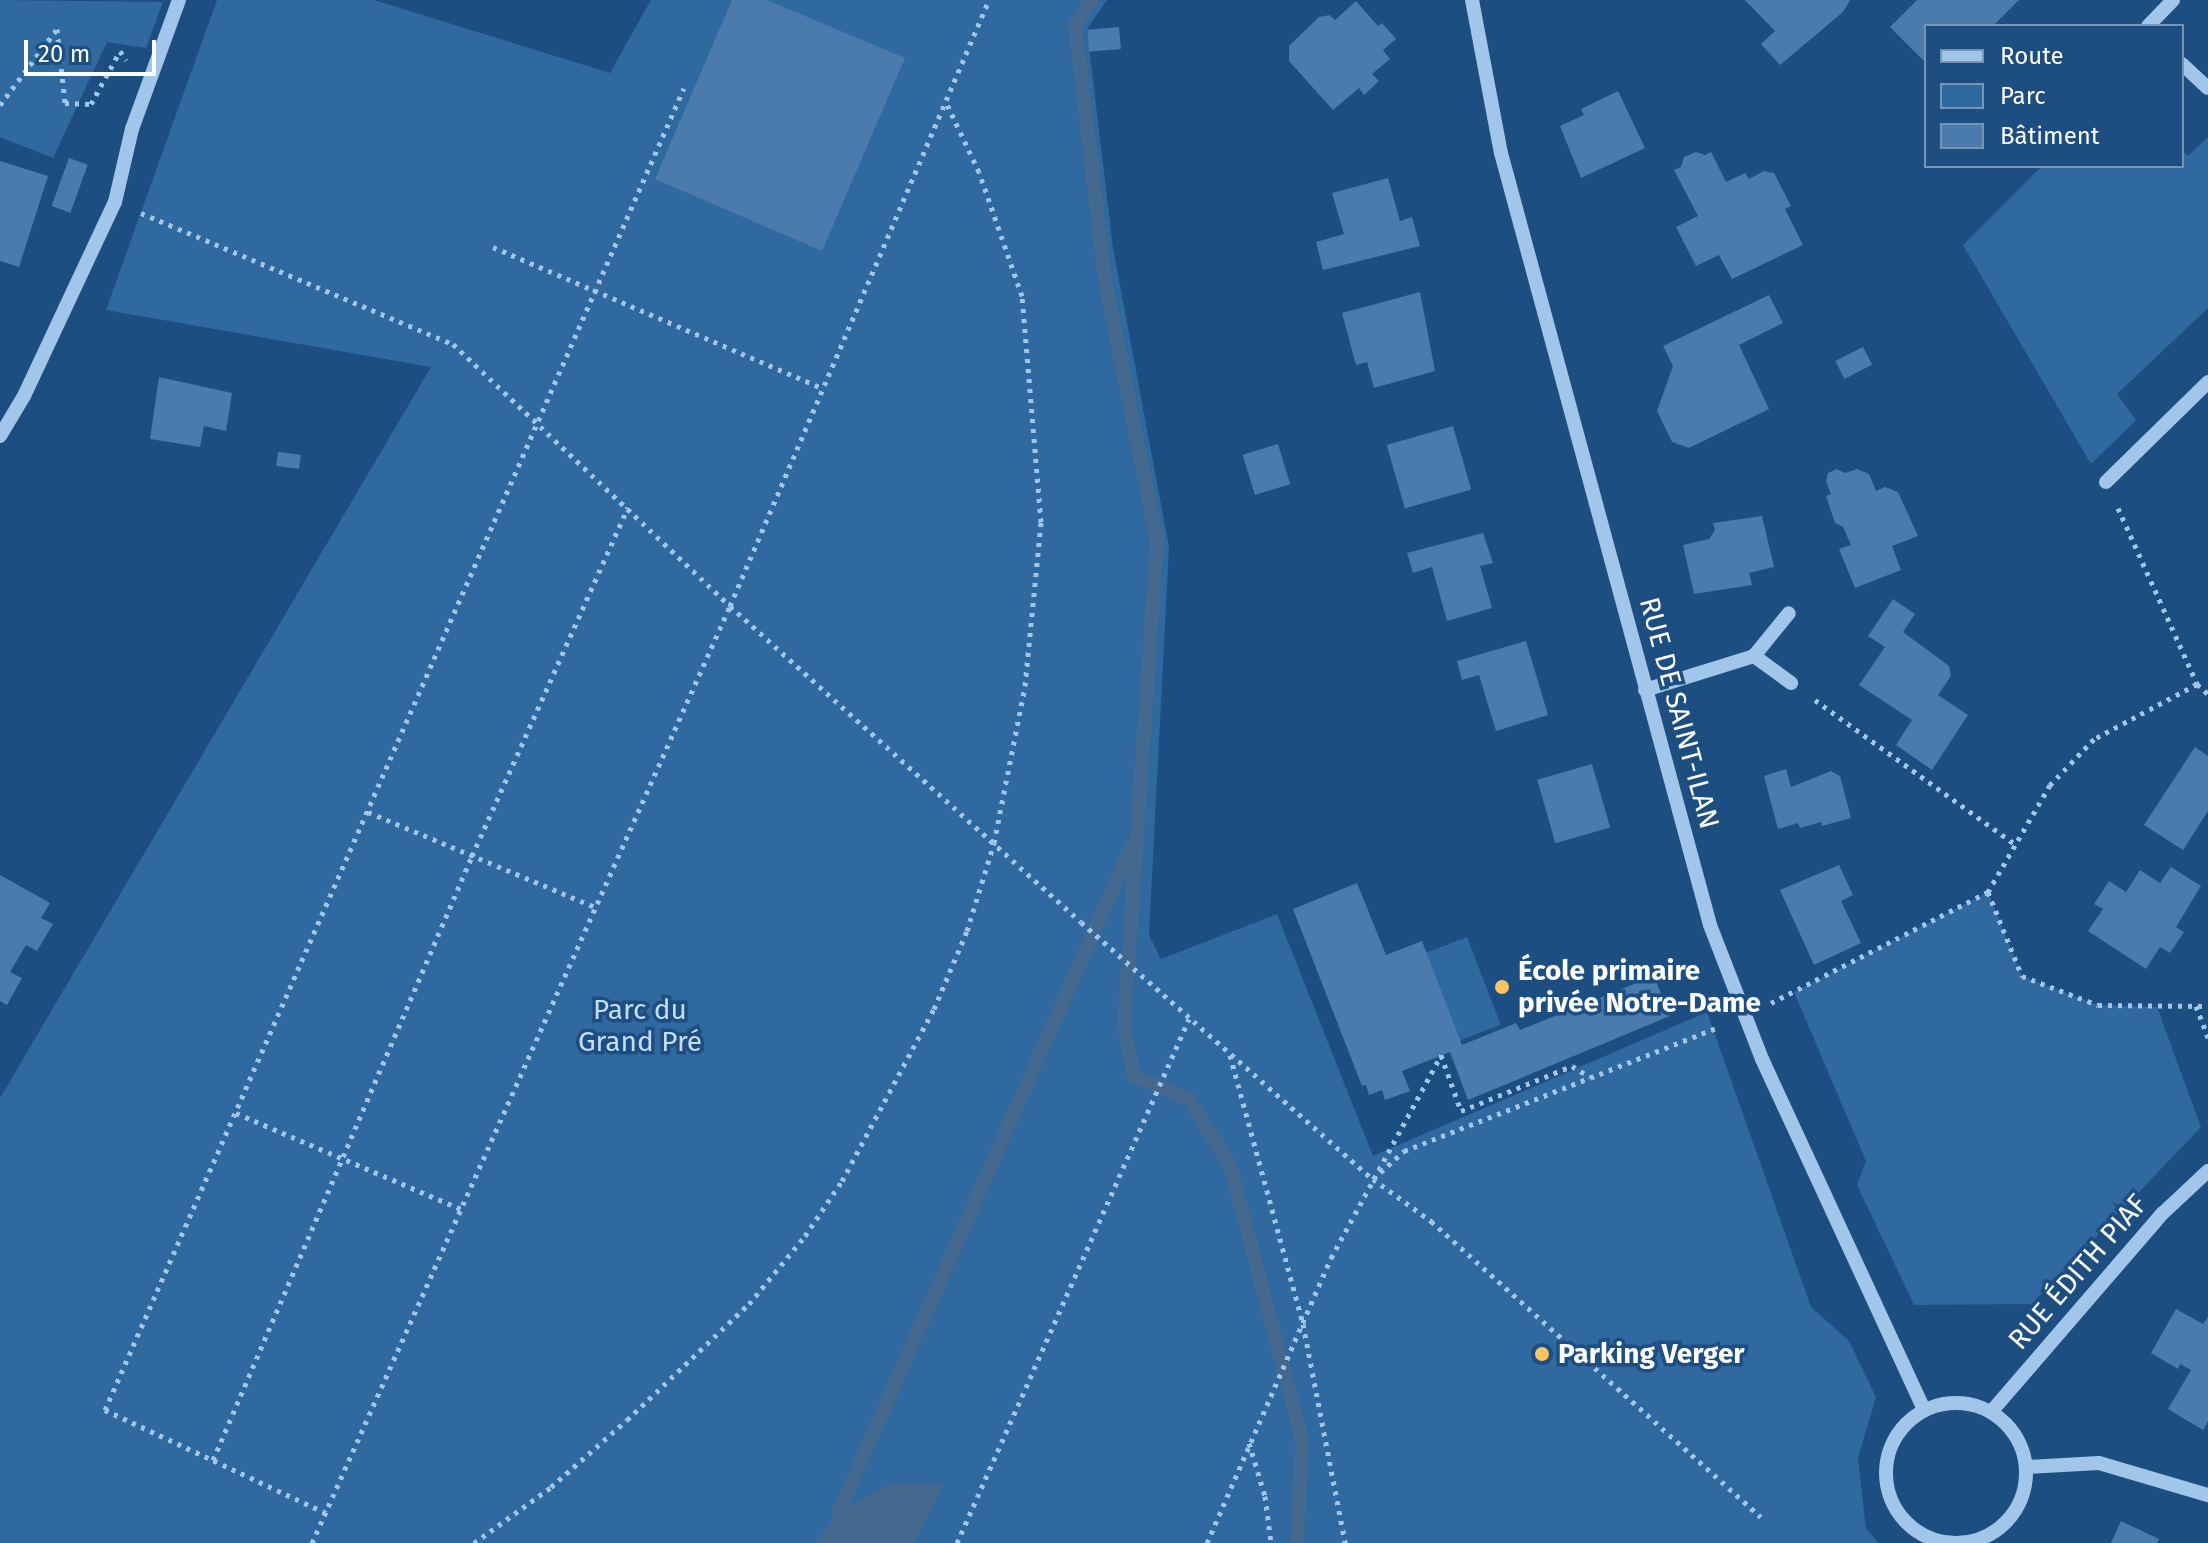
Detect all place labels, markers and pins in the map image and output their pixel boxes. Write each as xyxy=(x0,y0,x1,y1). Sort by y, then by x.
place label: École primaire privée Notre-Dame xyxy=(1518,954,1761,1020)
marker: École primaire privée Notre-Dame xyxy=(1493,978,1511,996)
place label: Parking Verger xyxy=(1558,1337,1745,1371)
marker: Parking Verger xyxy=(1533,1345,1551,1363)

